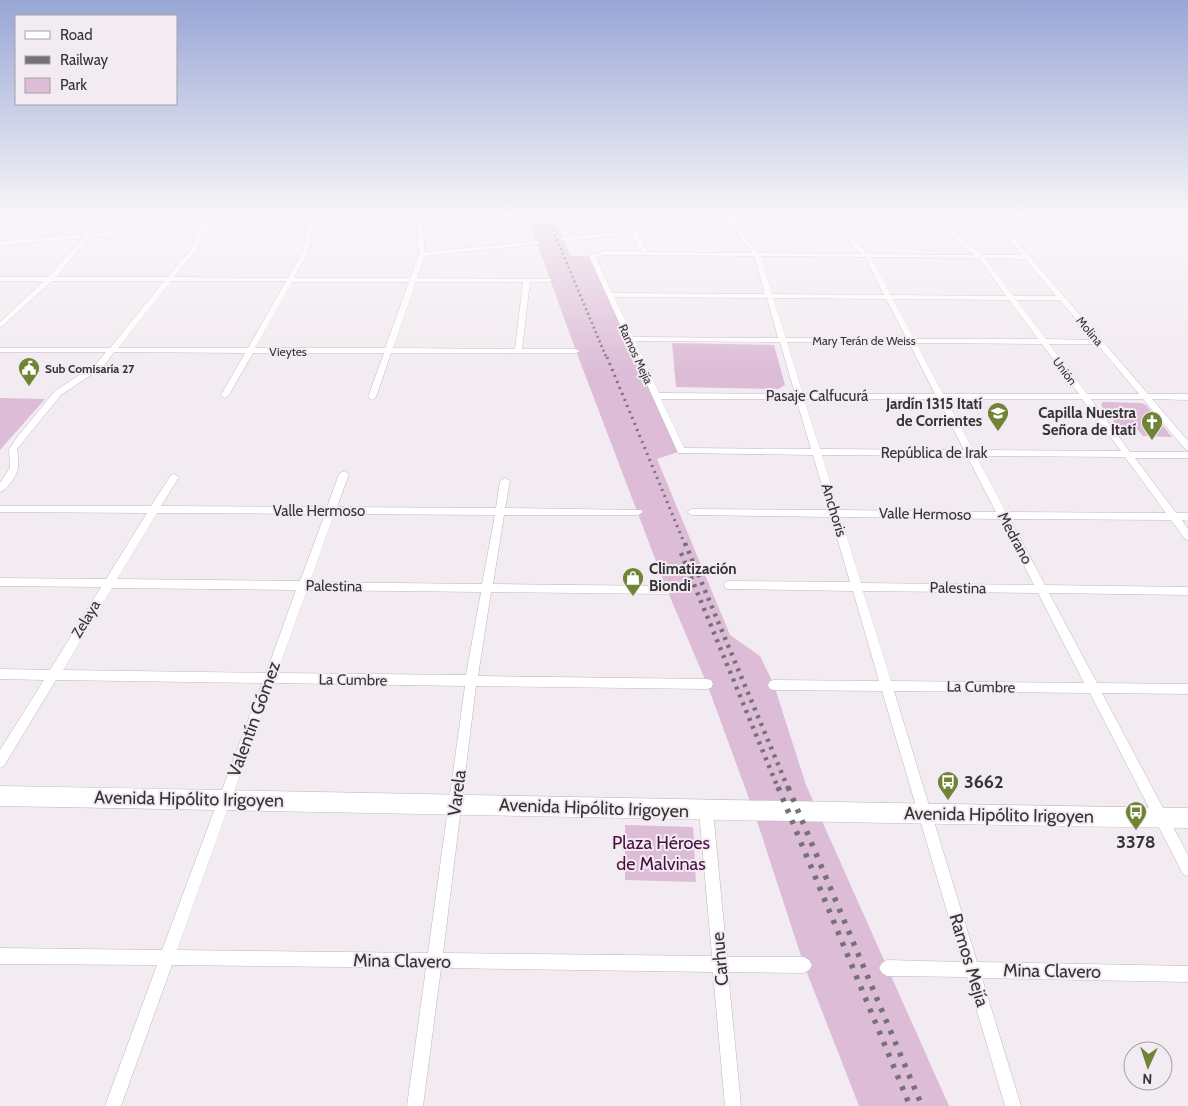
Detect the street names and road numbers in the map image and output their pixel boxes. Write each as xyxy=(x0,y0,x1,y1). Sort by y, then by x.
street label: Molina xyxy=(1073,313,1107,349)
street label: Ramos Mejía xyxy=(616,322,656,387)
street label: Mary Terán de Weiss xyxy=(812,333,916,348)
street label: Vieytes xyxy=(269,344,307,359)
street label: Unión xyxy=(1050,354,1081,388)
street label: Pasaje Calfucurá xyxy=(766,387,869,405)
street label: República de Irak xyxy=(881,444,988,462)
street label: Anchoris xyxy=(817,481,851,539)
street label: Valle Hermoso xyxy=(273,502,365,520)
street label: Valle Hermoso xyxy=(879,504,971,524)
street label: Medrano xyxy=(994,509,1036,567)
street label: Palestina xyxy=(305,577,363,596)
street label: Palestina xyxy=(929,579,987,598)
street label: Zelaya xyxy=(68,596,105,641)
street label: Valentín Gómez xyxy=(223,658,285,780)
street label: La Cumbre xyxy=(319,670,388,690)
street label: La Cumbre xyxy=(947,677,1016,697)
street label: Varela xyxy=(443,768,471,817)
street label: Avenida Hipólito Irigoyen xyxy=(94,786,284,812)
street label: Avenida Hipólito Irigoyen xyxy=(499,794,689,822)
street label: Avenida Hipólito Irigoyen xyxy=(904,802,1094,828)
street label: Ramos Mejía xyxy=(944,911,994,1010)
street label: Carhue xyxy=(707,931,733,987)
street label: Mina Clavero xyxy=(353,949,451,973)
street label: Mina Clavero xyxy=(1003,959,1101,983)

